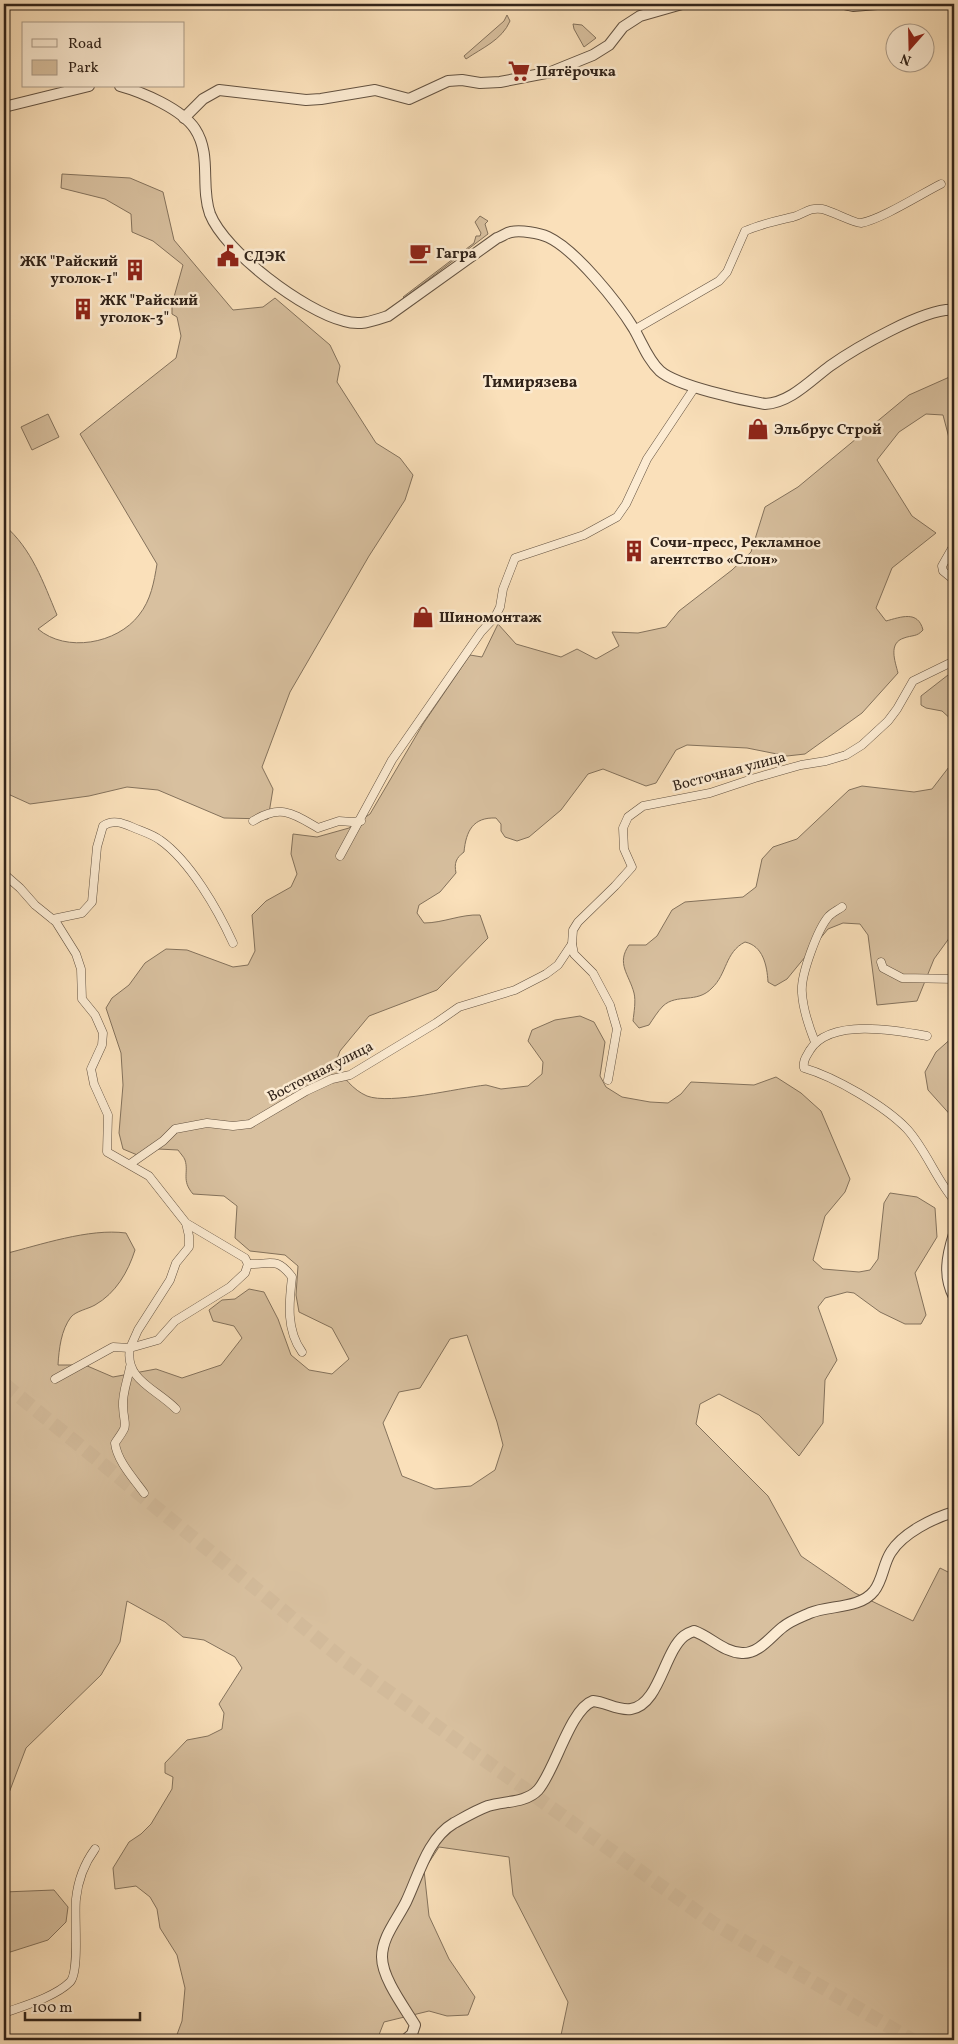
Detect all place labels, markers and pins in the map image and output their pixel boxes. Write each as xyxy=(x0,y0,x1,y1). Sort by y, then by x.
supermarket icon: Пятёрочка xyxy=(506,58,532,84)
place label: Пятёрочка xyxy=(536,62,616,83)
cafe icon: Гагра xyxy=(407,240,433,266)
public building icon: СДЭК xyxy=(215,243,241,269)
place label: Гагра xyxy=(436,244,477,265)
place label: СДЭК xyxy=(244,247,285,268)
place label: ЖК "Райский уголок-1" xyxy=(20,252,118,290)
building icon: ЖК "Райский уголок-1" xyxy=(122,257,148,283)
place label: ЖК "Райский уголок-3" xyxy=(100,291,198,329)
building icon: ЖК "Райский уголок-3" xyxy=(70,296,96,322)
shop icon: Эльбрус Строй xyxy=(745,416,771,442)
place label: Эльбрус Строй xyxy=(774,420,882,441)
place label: Сочи-пресс, Рекламное агентство «Слон» xyxy=(650,533,821,571)
building icon: Сочи-пресс, Рекламное агентство «Слон» xyxy=(621,538,647,564)
shop icon: Шиномонтаж xyxy=(410,604,436,630)
place label: Шиномонтаж xyxy=(439,608,542,629)

